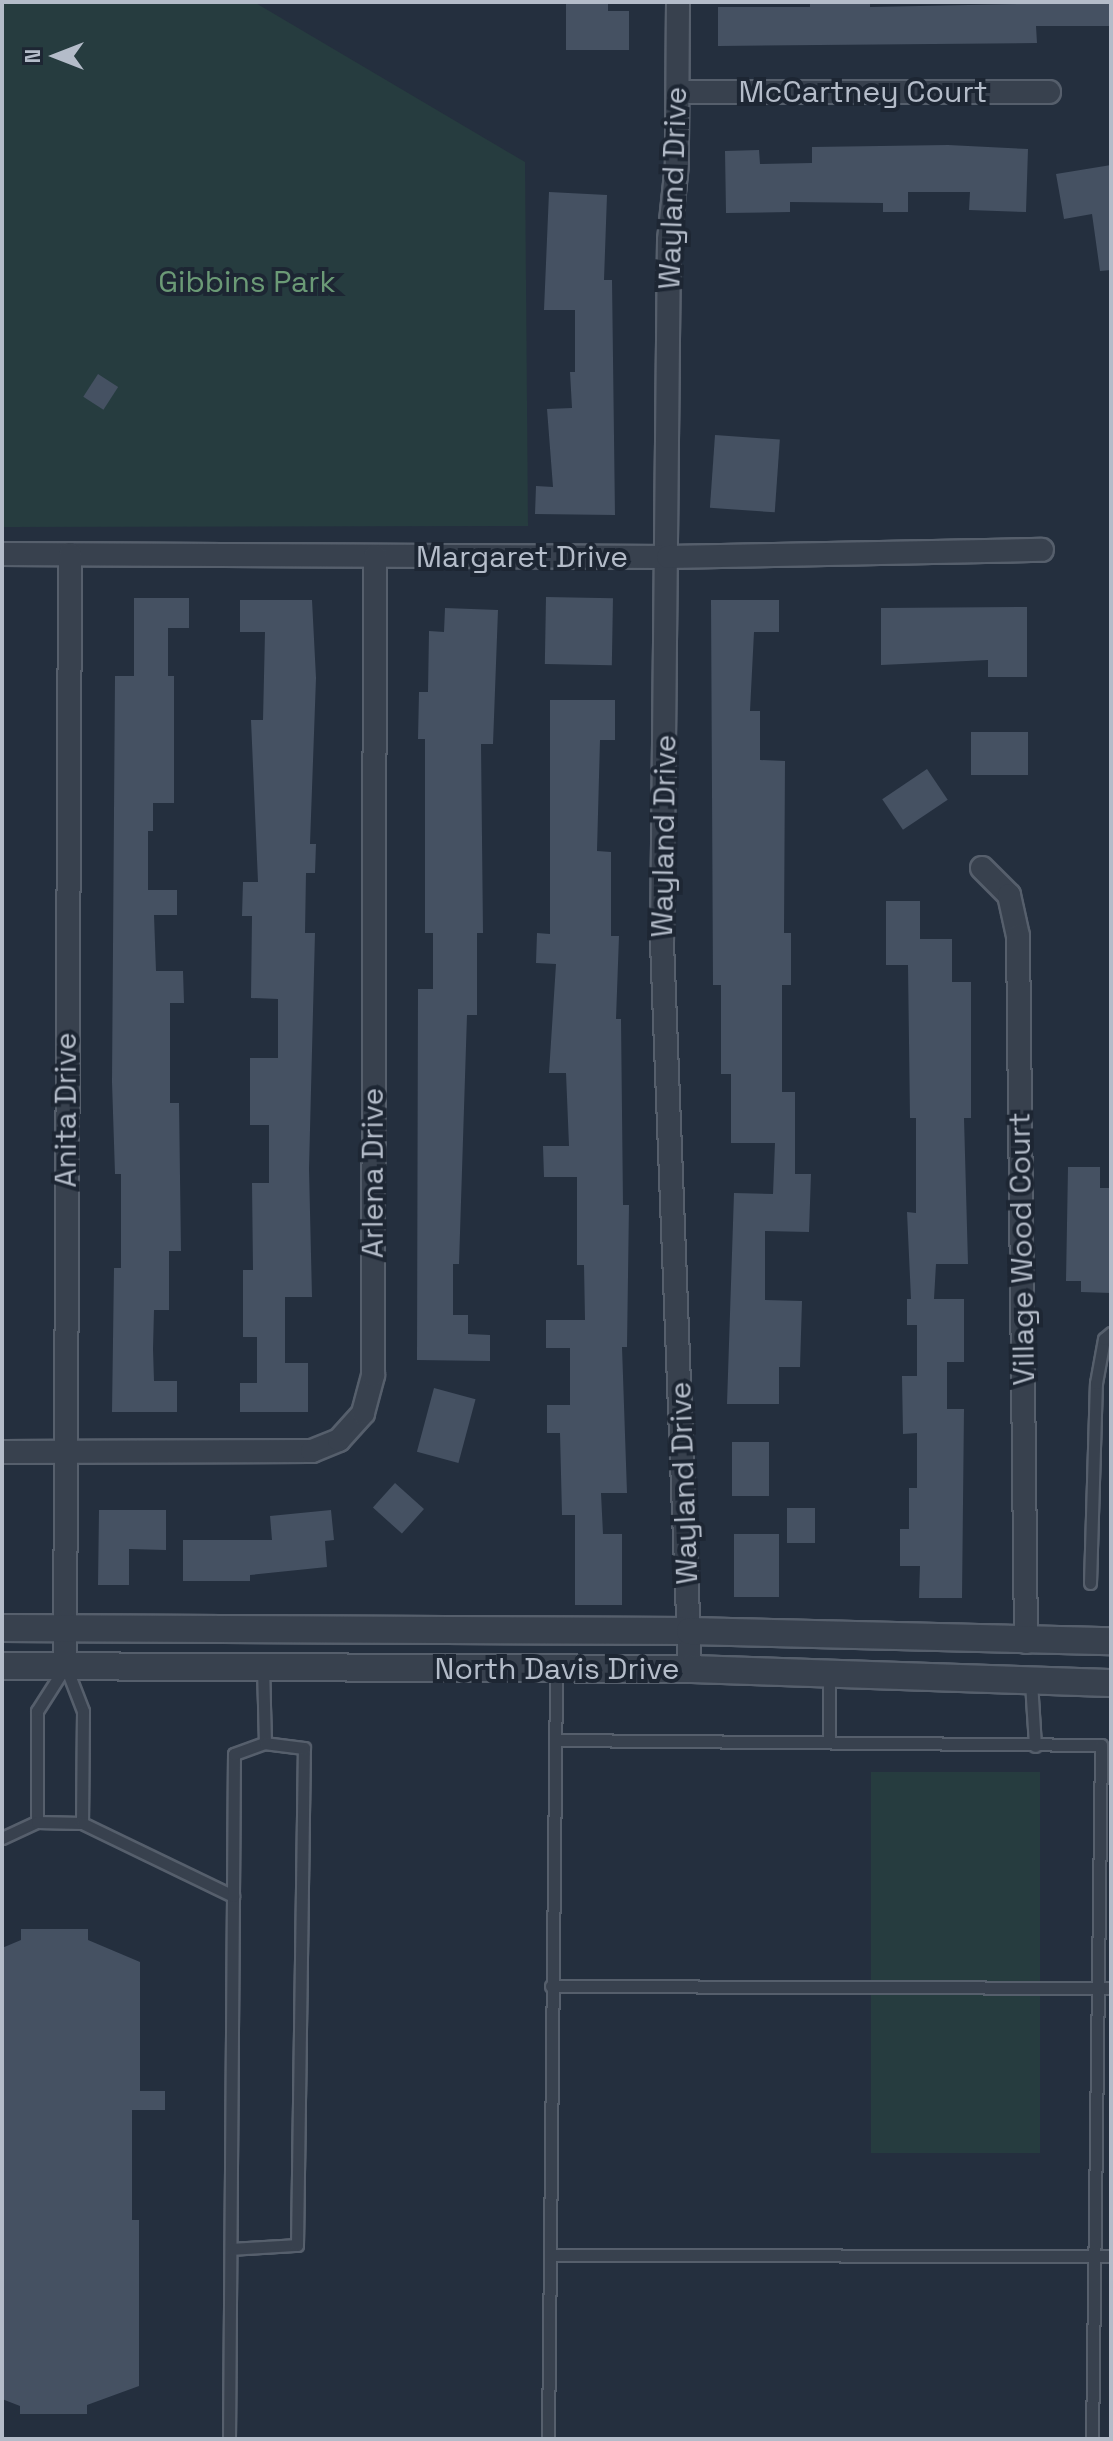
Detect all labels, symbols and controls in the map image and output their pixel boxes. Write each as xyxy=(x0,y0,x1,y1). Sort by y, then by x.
north arrow xyxy=(16,16,96,96)
text: N xyxy=(18,49,46,63)
street label: McCartney Court xyxy=(739,74,987,110)
street label: Wayland Drive xyxy=(651,86,695,290)
park label: Gibbins Park xyxy=(158,264,336,300)
street label: Margaret Drive xyxy=(416,539,628,575)
street label: Wayland Drive xyxy=(644,734,684,938)
street label: Anita Drive xyxy=(48,1032,84,1188)
street label: Arlena Drive xyxy=(355,1088,391,1258)
street label: Village Wood Court xyxy=(1002,1112,1042,1386)
street label: Wayland Drive xyxy=(662,1381,706,1585)
street label: North Davis Drive xyxy=(435,1651,679,1687)

